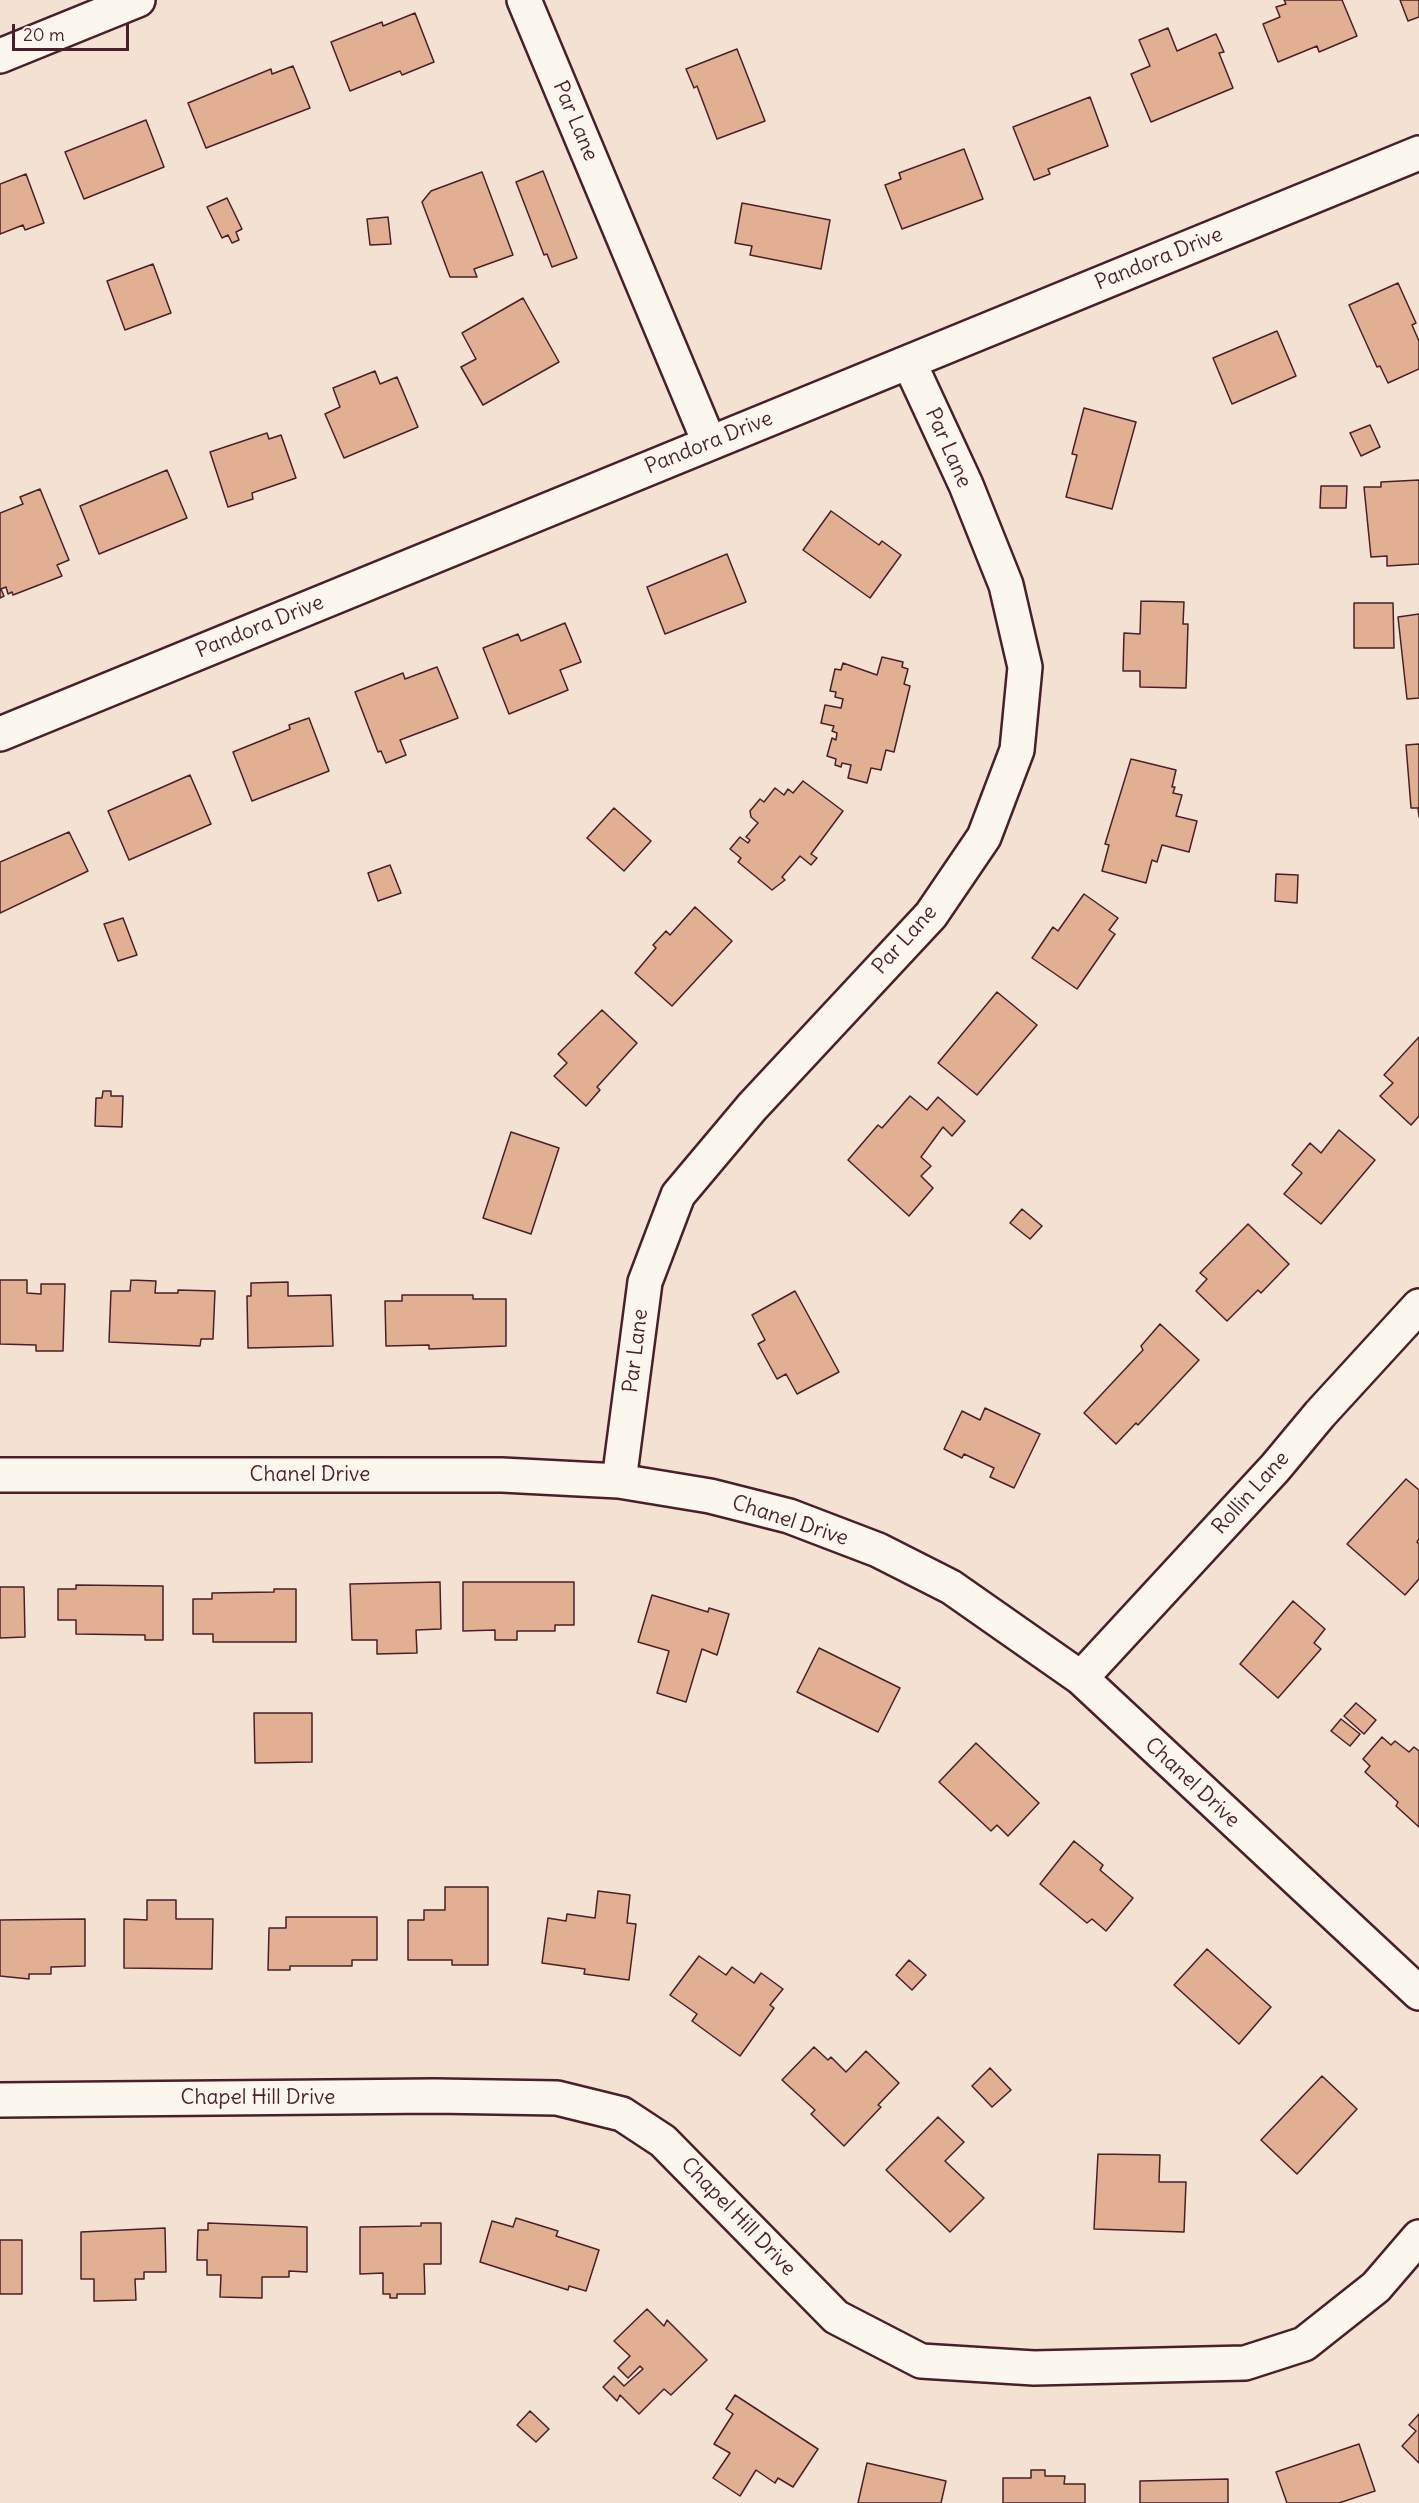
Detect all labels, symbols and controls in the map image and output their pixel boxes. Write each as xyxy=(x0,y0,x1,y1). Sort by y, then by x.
scale bar xyxy=(15,12,132,50)
text: 20 m xyxy=(23,23,65,46)
street label: Par Lane xyxy=(547,77,603,165)
street label: Pandora Drive xyxy=(1092,222,1226,296)
street label: Par Lane xyxy=(919,404,977,492)
street label: Pandora Drive xyxy=(642,406,776,480)
street label: Pandora Drive xyxy=(193,590,327,664)
street label: Par Lane xyxy=(867,900,943,980)
street label: Par Lane xyxy=(618,1308,654,1394)
street label: Rollin Lane xyxy=(1207,1446,1295,1540)
street label: Chanel Drive xyxy=(250,1462,370,1488)
street label: Chanel Drive xyxy=(729,1490,851,1552)
street label: Chanel Drive xyxy=(1139,1733,1245,1833)
street label: Chapel Hill Drive xyxy=(181,2085,335,2111)
street label: Chapel Hill Drive xyxy=(675,2153,801,2281)

